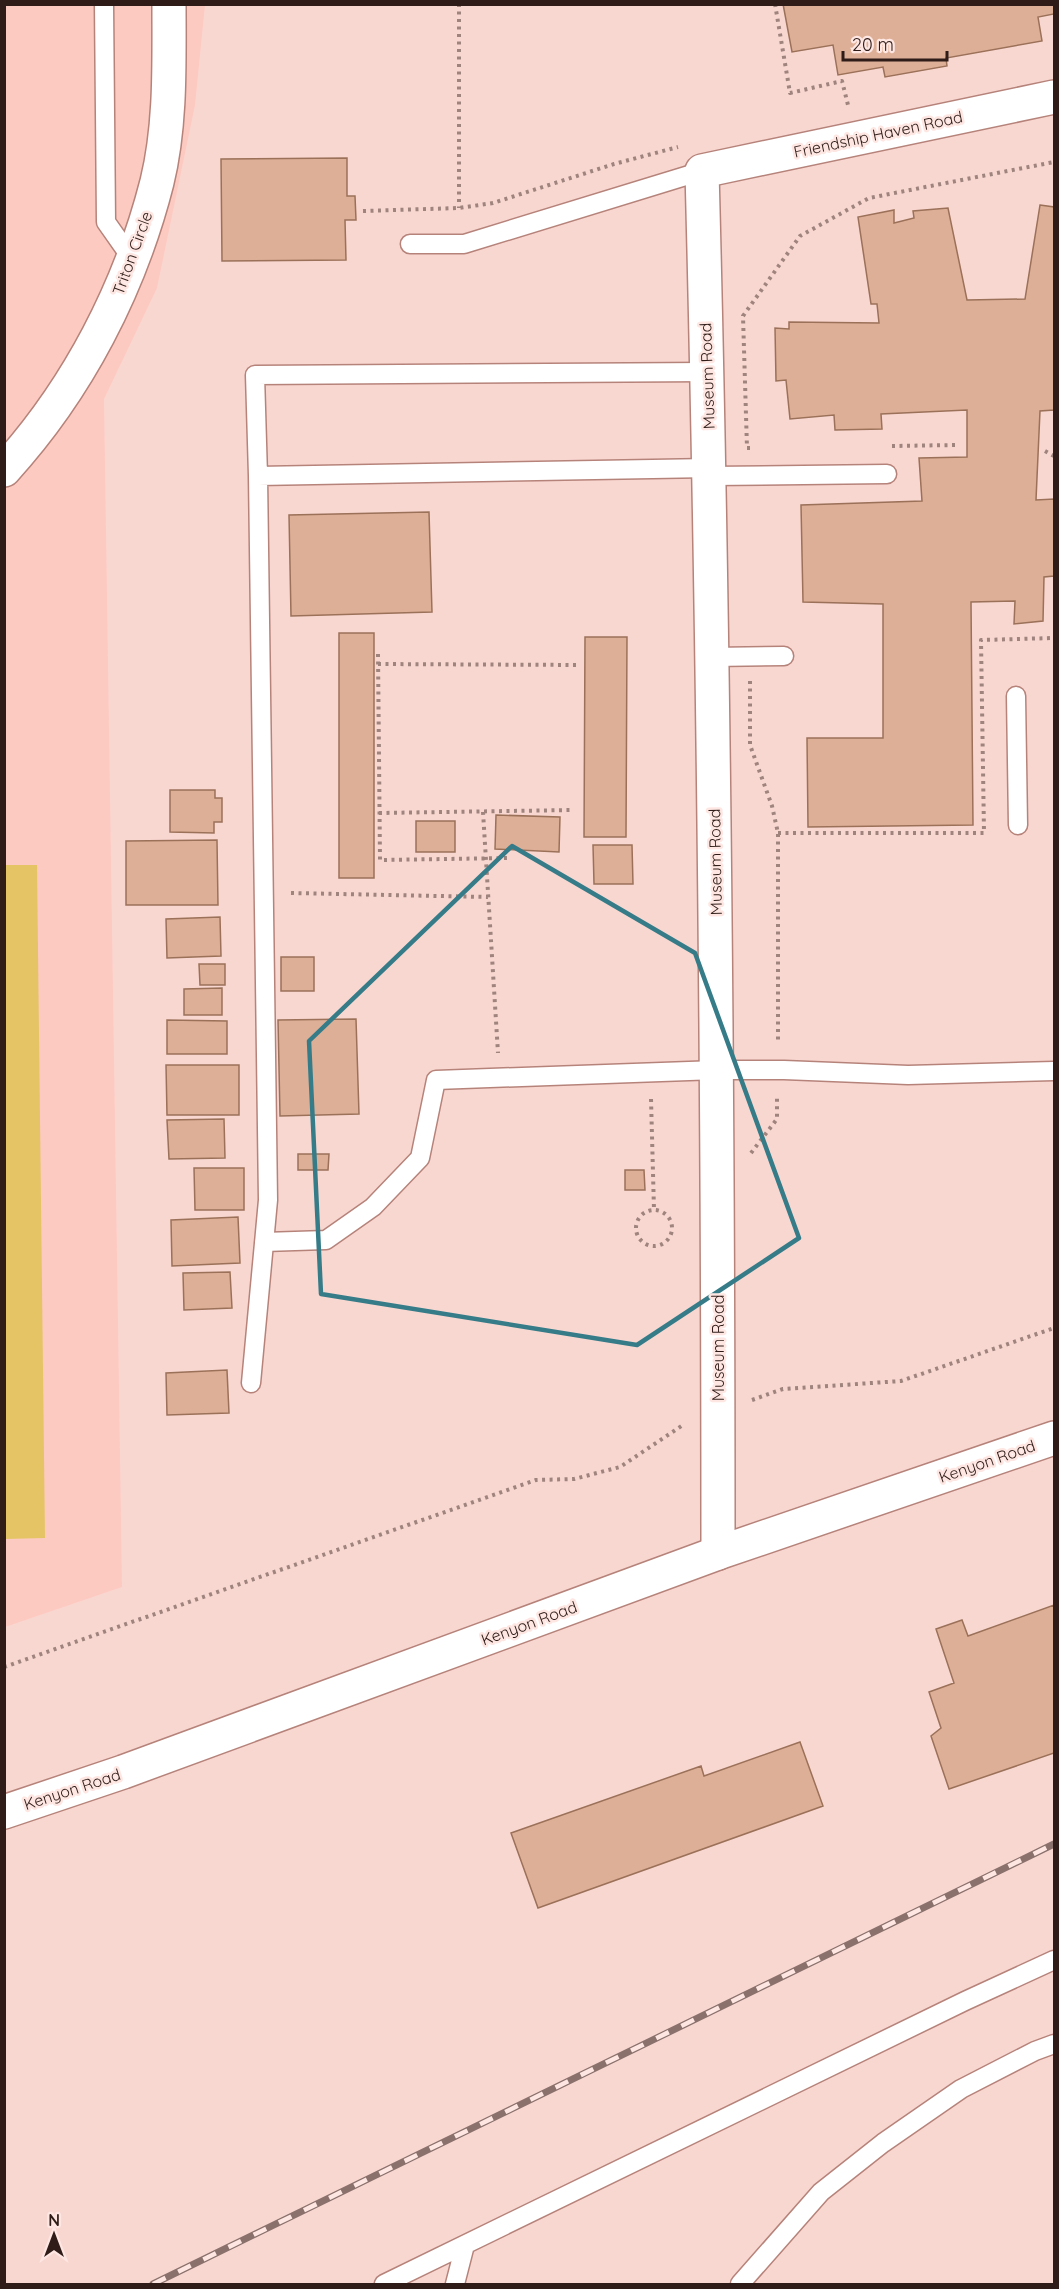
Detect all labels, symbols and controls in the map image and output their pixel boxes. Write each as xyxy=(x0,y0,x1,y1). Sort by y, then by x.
scale bar xyxy=(843,24,946,62)
text: 20 m xyxy=(852,33,894,56)
street label: Friendship Haven Road xyxy=(792,106,964,162)
street label: Triton Circle xyxy=(108,208,156,298)
street label: Museum Road xyxy=(695,322,719,430)
street label: Museum Road xyxy=(704,809,726,915)
street label: Museum Road xyxy=(708,1295,728,1401)
street label: Kenyon Road xyxy=(936,1435,1038,1487)
street label: Kenyon Road xyxy=(478,1596,580,1650)
street label: Kenyon Road xyxy=(21,1764,123,1814)
north arrow xyxy=(24,2205,84,2265)
text: N xyxy=(48,2210,60,2230)

